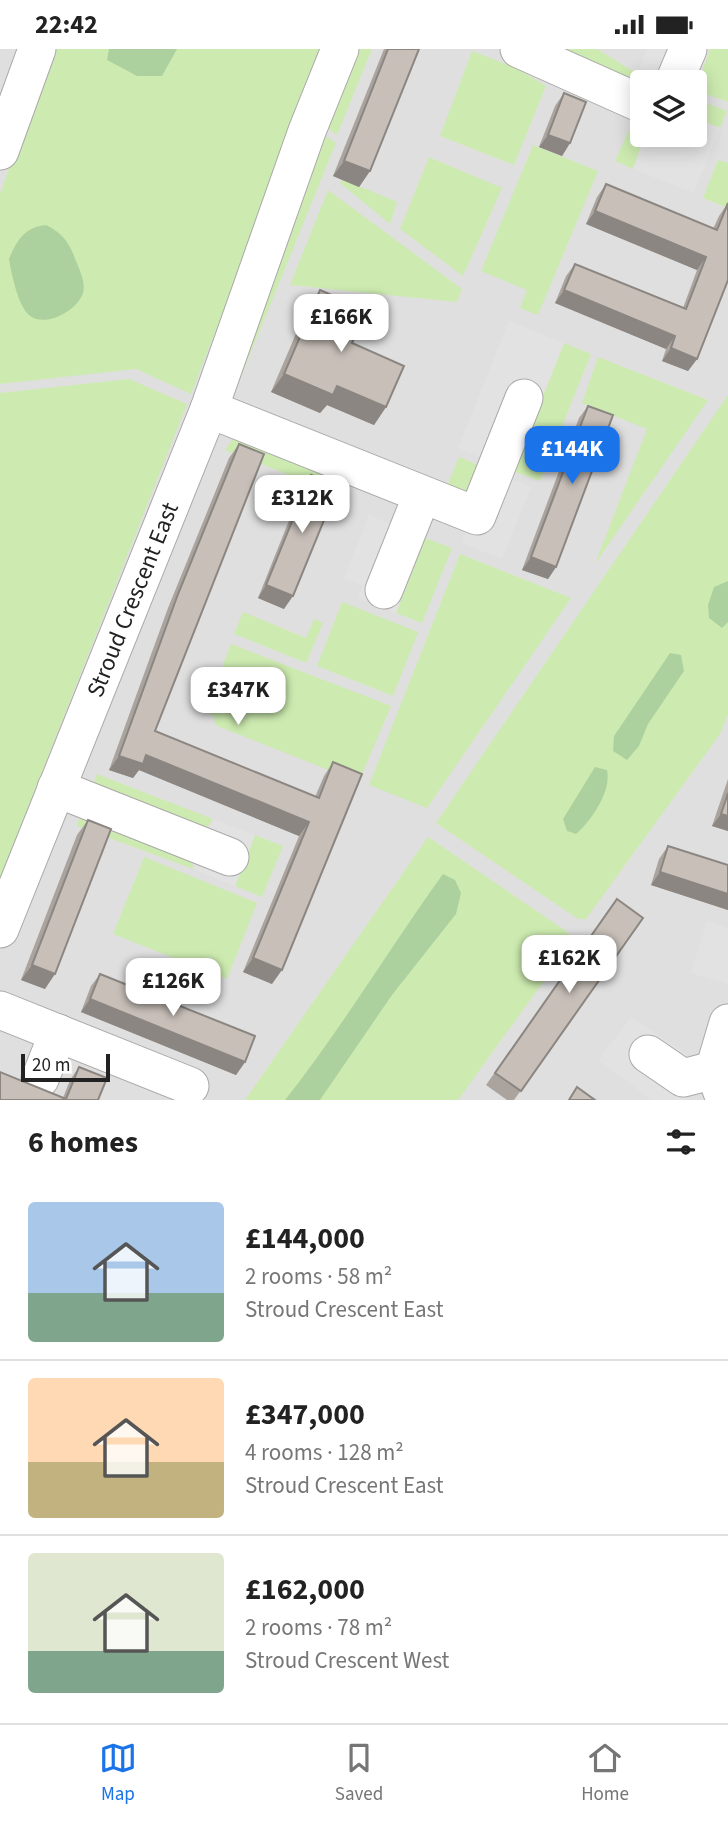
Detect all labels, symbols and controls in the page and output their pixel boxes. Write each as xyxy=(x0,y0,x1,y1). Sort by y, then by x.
text: 22:42 xyxy=(35,6,98,43)
map controls xyxy=(630,70,707,147)
button: layers xyxy=(630,70,707,147)
pin: £166K xyxy=(292,295,390,354)
text: £166K xyxy=(310,300,372,333)
pin: £144K xyxy=(523,427,621,486)
text: £144K xyxy=(541,432,603,465)
pin: £312K xyxy=(253,475,351,535)
text: £312K xyxy=(271,481,333,514)
street label: Stroud Crescent East xyxy=(77,497,187,702)
pin: £347K xyxy=(189,667,287,727)
text: £347K xyxy=(207,673,269,706)
pin: £162K xyxy=(520,935,618,995)
text: £162K xyxy=(538,941,600,974)
pin: £126K xyxy=(124,958,222,1018)
text: £126K xyxy=(142,964,204,997)
scale bar xyxy=(21,1051,110,1083)
text: 20 m xyxy=(32,1052,70,1079)
text: 6 homes xyxy=(28,1121,138,1164)
icon: filters xyxy=(662,1123,700,1161)
text: £144,000 xyxy=(245,1217,365,1260)
icon: home xyxy=(84,1230,168,1314)
text: 2 rooms · 58 m² xyxy=(245,1260,392,1293)
text: Stroud Crescent East xyxy=(245,1293,444,1326)
text: £347,000 xyxy=(245,1393,365,1436)
icon: home xyxy=(84,1406,168,1490)
text: 4 rooms · 128 m² xyxy=(245,1436,404,1469)
text: Stroud Crescent East xyxy=(245,1469,444,1502)
text: £162,000 xyxy=(245,1568,365,1611)
icon: home xyxy=(84,1581,168,1665)
text: 2 rooms · 78 m² xyxy=(245,1611,392,1644)
text: Stroud Crescent West xyxy=(245,1644,449,1677)
tab: Map xyxy=(99,1739,137,1808)
tab: Saved xyxy=(335,1739,383,1808)
tab: Home xyxy=(581,1739,629,1808)

